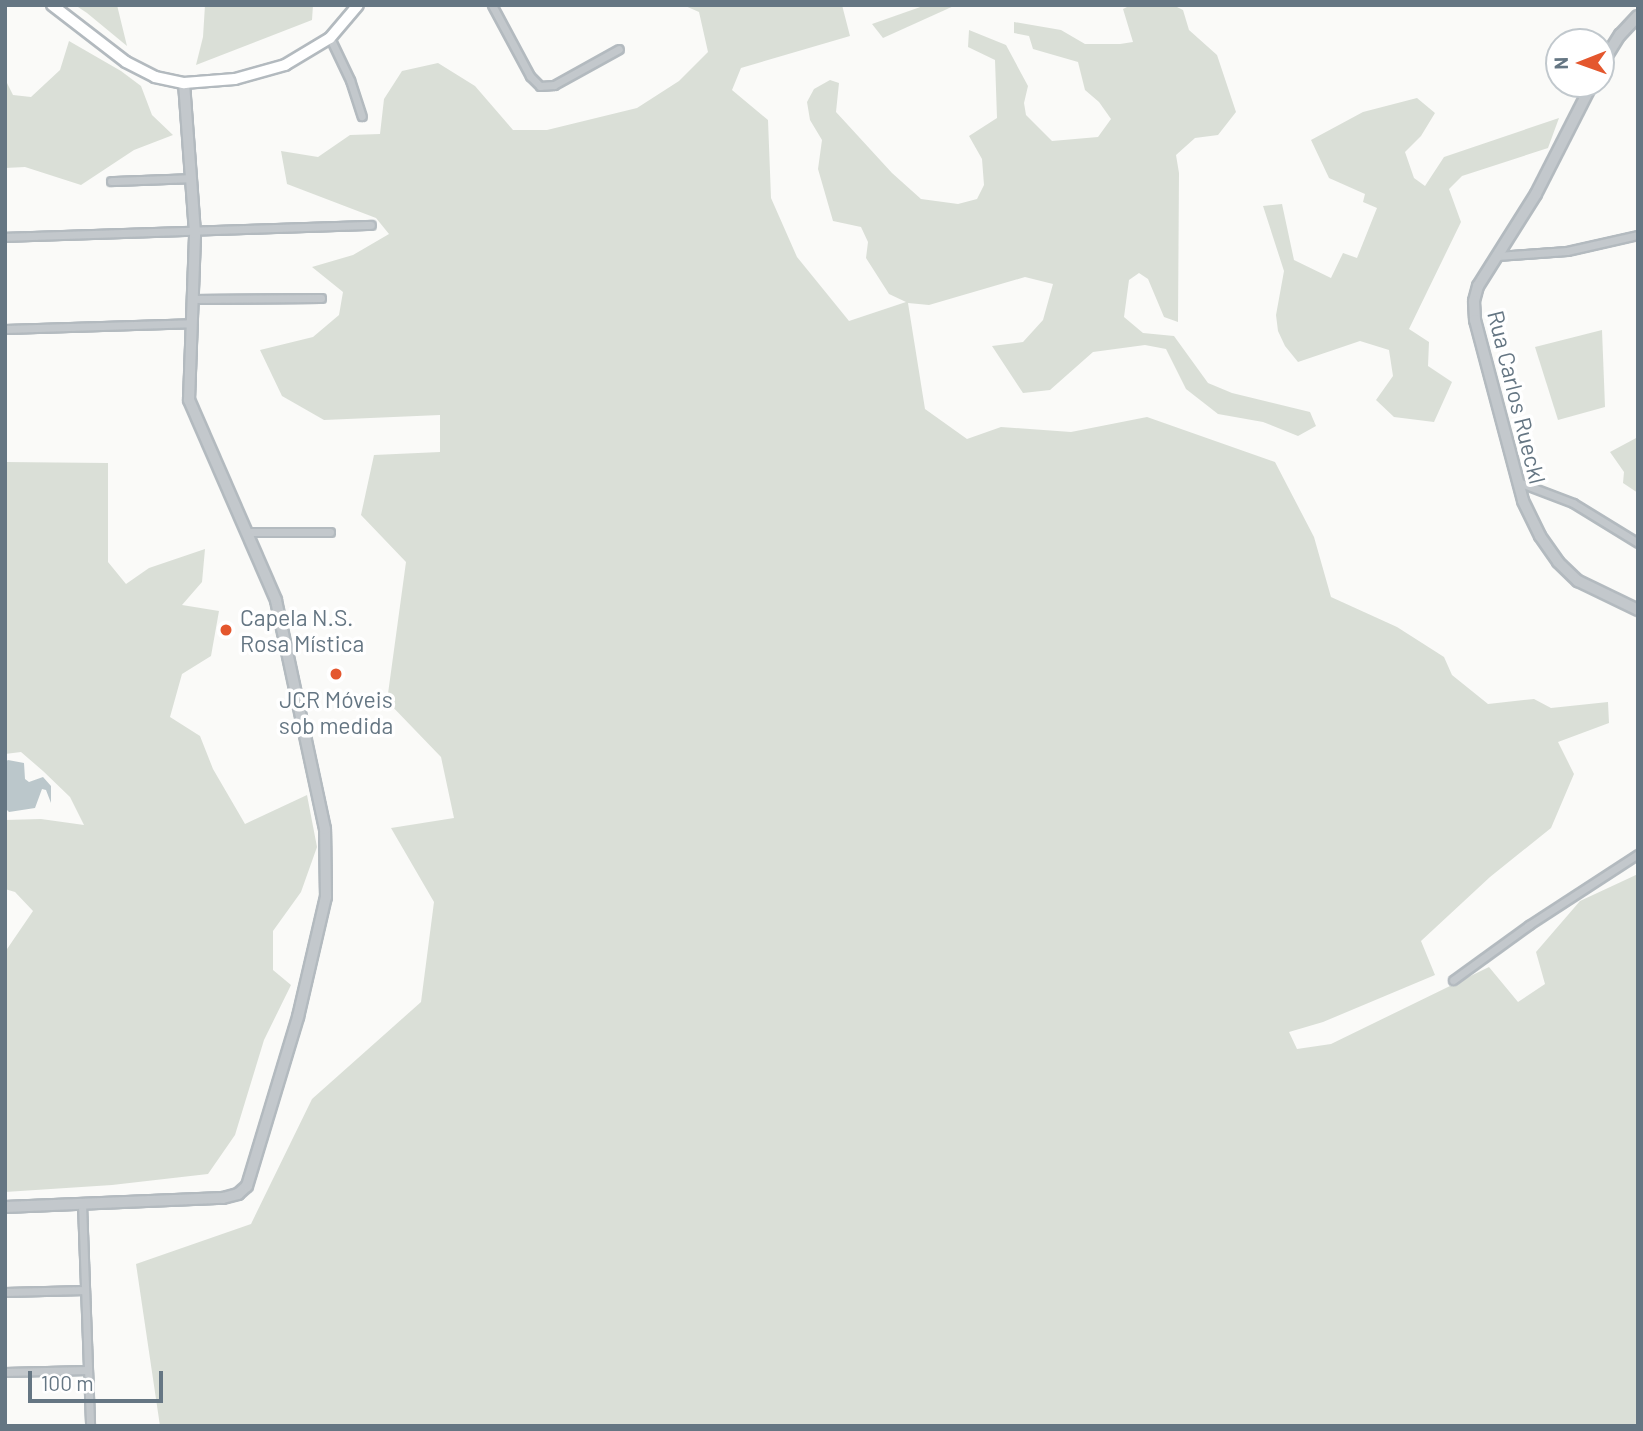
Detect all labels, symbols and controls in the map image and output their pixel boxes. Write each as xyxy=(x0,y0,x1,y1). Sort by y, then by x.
north arrow xyxy=(1545,28,1615,98)
text: N xyxy=(1549,57,1572,70)
street label: Rua Carlos Rueckl xyxy=(1482,307,1552,487)
place label: Capela N.S. Rosa Mística xyxy=(240,603,364,657)
marker: Capela N.S. Rosa Mística xyxy=(218,622,234,638)
marker: JCR Móveis sob medida xyxy=(328,666,344,682)
place label: JCR Móveis sob medida xyxy=(279,685,393,739)
scale bar xyxy=(32,1358,166,1402)
text: 100 m xyxy=(41,1370,94,1395)

